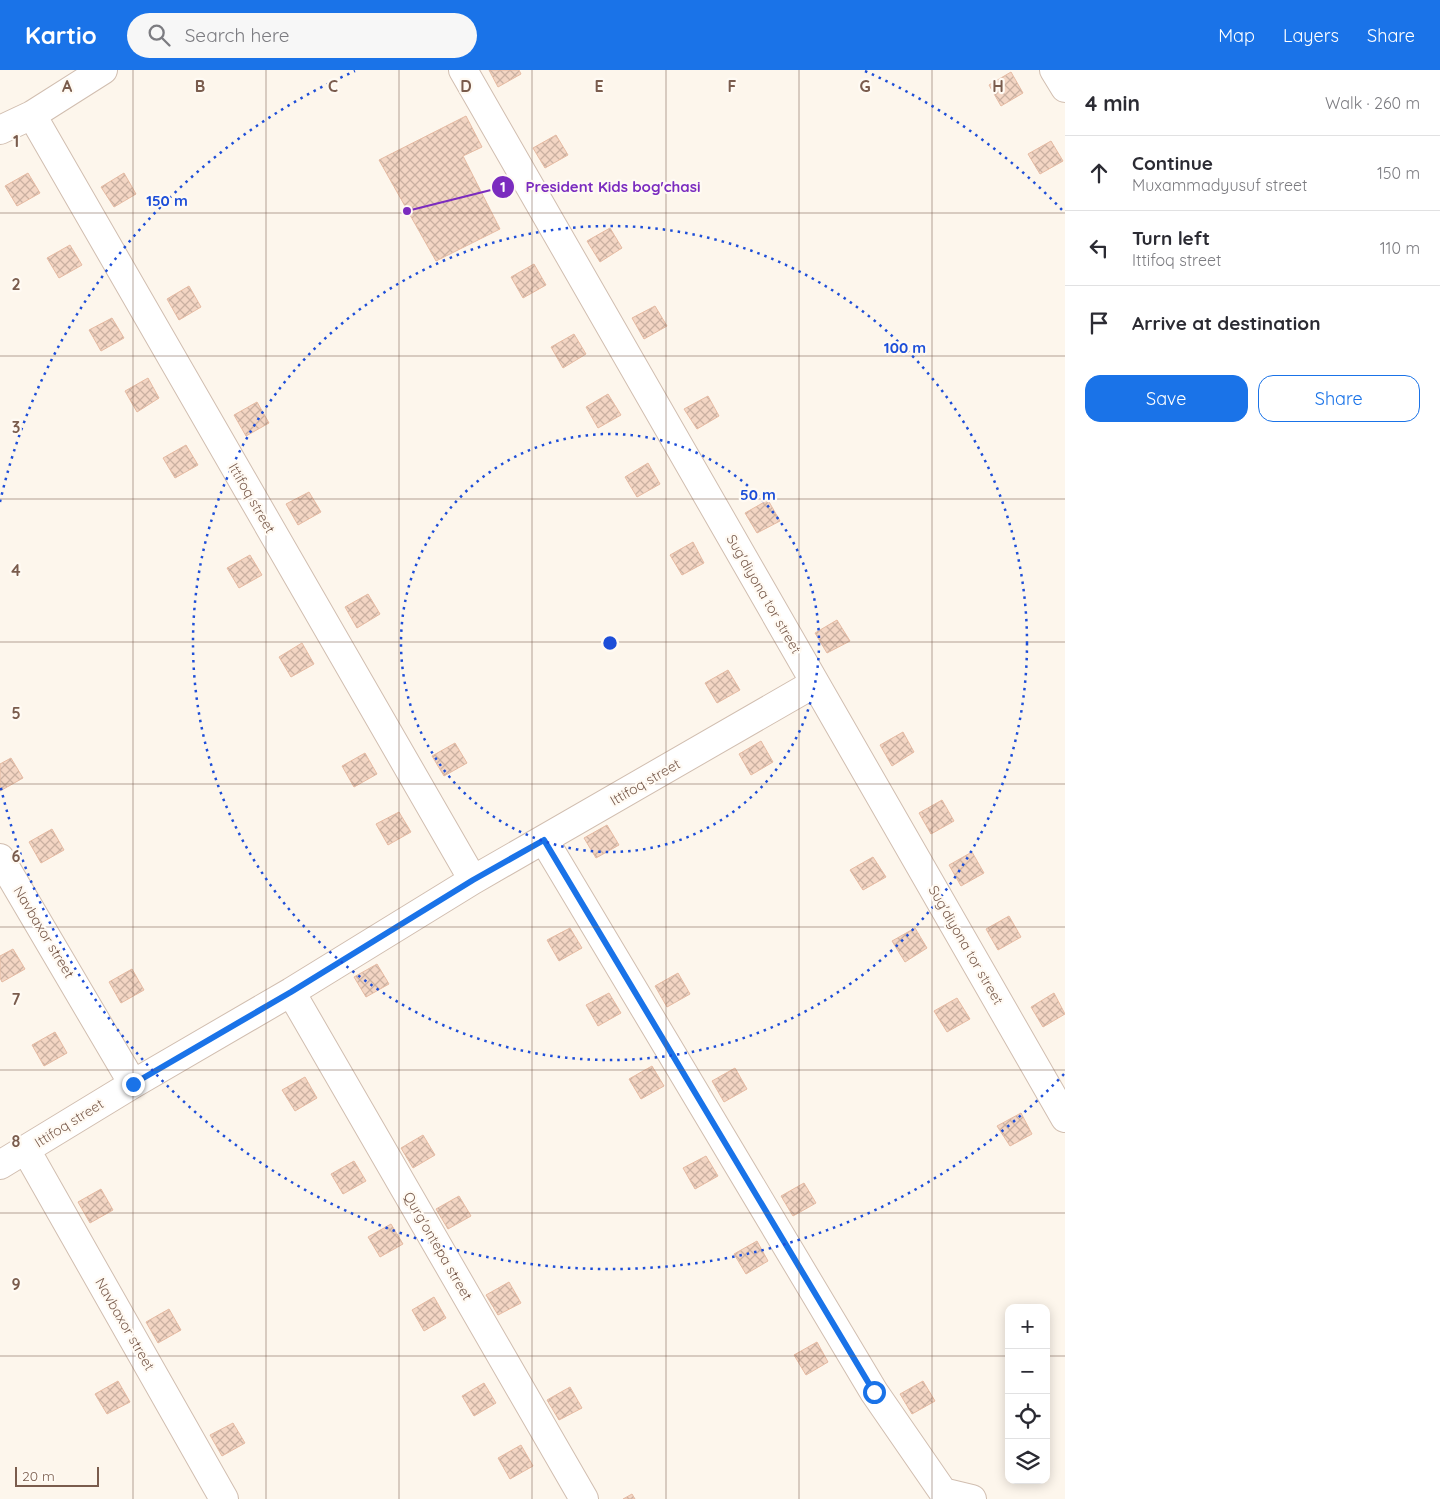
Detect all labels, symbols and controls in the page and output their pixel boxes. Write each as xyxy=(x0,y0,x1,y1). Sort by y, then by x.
search box xyxy=(127,13,477,58)
text: Kartio xyxy=(25,20,97,50)
icon: search xyxy=(145,21,173,49)
text: Search here xyxy=(185,23,290,47)
text: Map xyxy=(1218,24,1255,47)
text: Layers xyxy=(1283,24,1339,47)
text: Share xyxy=(1367,24,1415,47)
text: A xyxy=(62,76,73,96)
text: B xyxy=(195,76,205,96)
text: C xyxy=(328,76,338,96)
text: D xyxy=(460,76,472,96)
text: E xyxy=(594,76,604,96)
text: F xyxy=(728,76,737,96)
text: G xyxy=(859,76,871,96)
text: H xyxy=(992,76,1004,96)
text: 4 min xyxy=(1085,90,1140,116)
text: Walk · 260 m xyxy=(1325,93,1420,113)
text: 1 xyxy=(13,131,19,151)
text: Continue xyxy=(1132,151,1213,175)
icon: ahead xyxy=(1085,159,1113,187)
text: 150 m xyxy=(1377,163,1420,183)
callout: President Kids bog'chasi xyxy=(490,172,710,202)
text: Muxammadyusuf street xyxy=(1132,175,1308,195)
text: 1 xyxy=(500,177,506,196)
text: President Kids bog'chasi xyxy=(526,177,700,196)
text: 150 m xyxy=(146,191,188,210)
text: Turn left xyxy=(1132,226,1210,250)
icon: left xyxy=(1085,234,1113,262)
text: 110 m xyxy=(1380,238,1420,258)
text: Ittifoq street xyxy=(1132,250,1221,270)
text: 2 xyxy=(11,274,21,294)
icon: arrive xyxy=(1085,309,1113,337)
text: Arrive at destination xyxy=(1132,311,1321,335)
text: 100 m xyxy=(884,338,926,357)
button: Save xyxy=(1085,375,1248,422)
button: Share xyxy=(1258,375,1420,422)
text: 3 xyxy=(12,417,20,437)
street label: Ittifoq street xyxy=(225,460,279,537)
text: 50 m xyxy=(740,485,776,504)
street label: Sug'diyona tor street xyxy=(723,531,806,657)
text: 4 xyxy=(11,560,21,580)
centre of rings xyxy=(601,634,619,652)
text: 5 xyxy=(11,703,21,723)
street label: Ittifoq street xyxy=(607,755,684,809)
text: 6 xyxy=(12,846,21,866)
street label: Sug'diyona tor street xyxy=(925,882,1008,1008)
street label: Navbaxor street xyxy=(9,883,79,981)
text: 7 xyxy=(12,989,21,1009)
route end xyxy=(122,1073,145,1096)
street label: Ittifoq street xyxy=(31,1095,107,1151)
text: 8 xyxy=(12,1131,21,1151)
street label: Qurg'ontepa street xyxy=(400,1189,476,1304)
text: 9 xyxy=(11,1274,21,1294)
street label: Navbaxor street xyxy=(91,1274,159,1374)
map controls xyxy=(1005,1304,1050,1484)
button: + xyxy=(1005,1304,1050,1349)
button: − xyxy=(1005,1349,1050,1394)
route start xyxy=(863,1381,886,1404)
button: locate xyxy=(1005,1394,1050,1439)
button: layers xyxy=(1005,1439,1050,1484)
scale bar xyxy=(15,1464,99,1487)
text: 20 m xyxy=(22,1467,55,1485)

